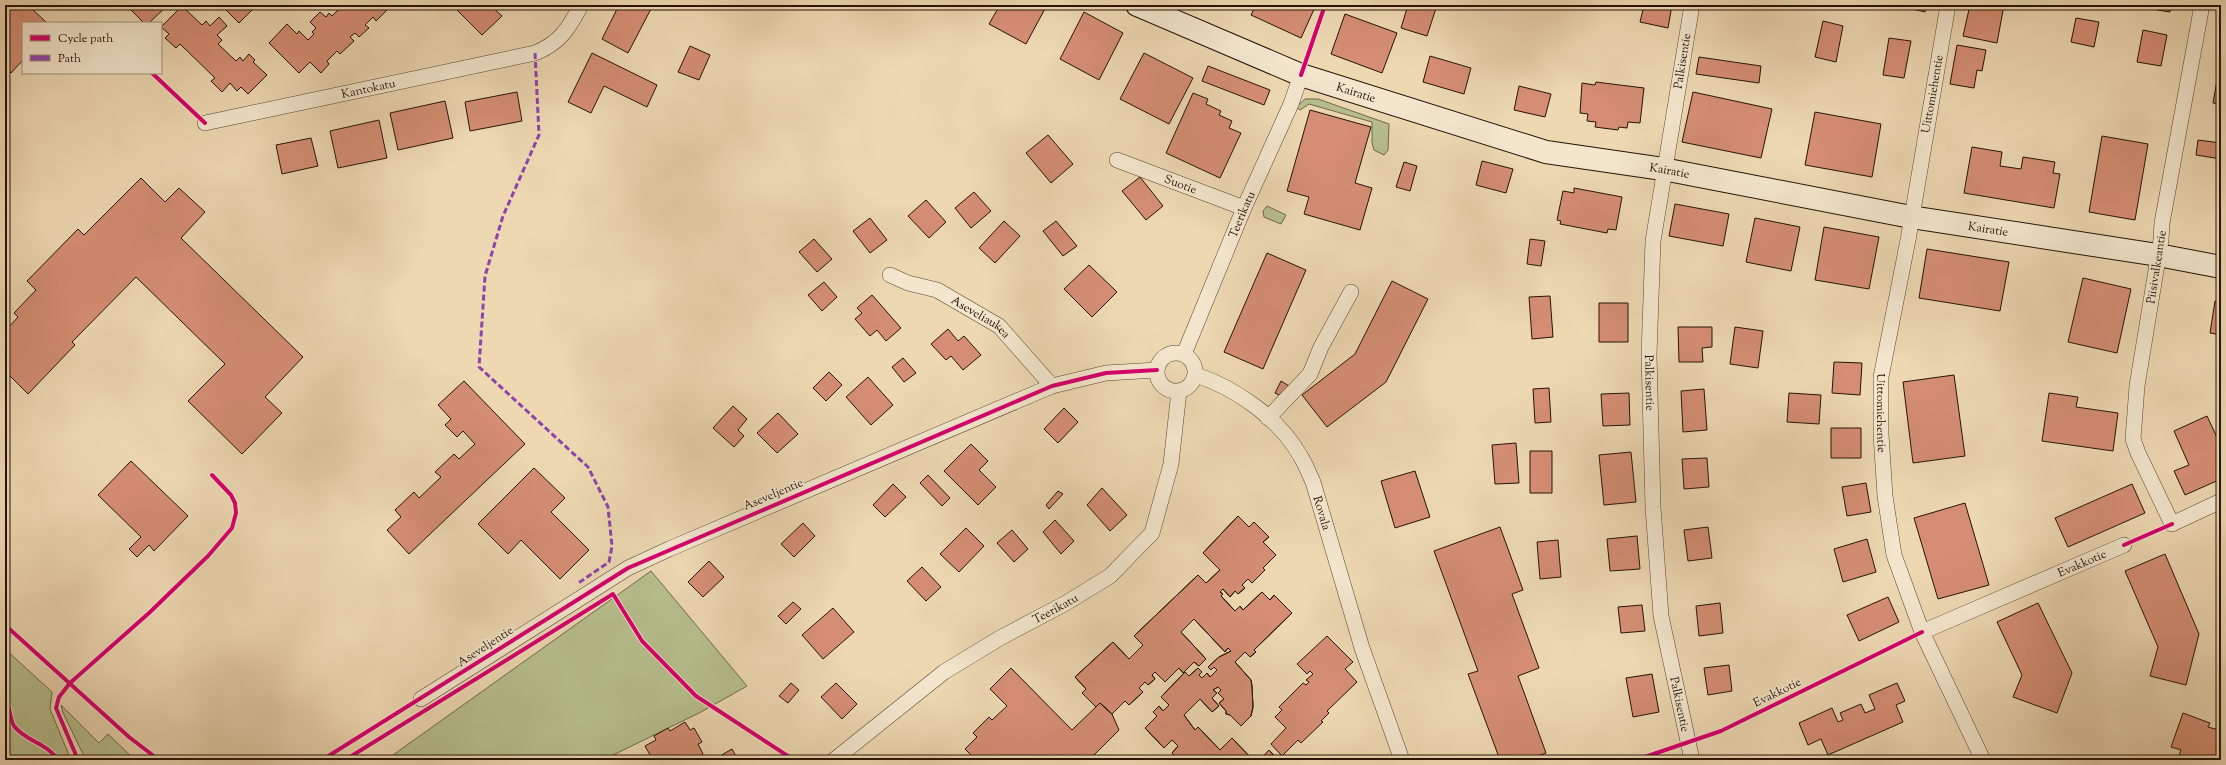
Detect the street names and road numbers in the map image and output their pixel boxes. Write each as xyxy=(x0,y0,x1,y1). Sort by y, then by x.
street label: Palkisentie xyxy=(1670,32,1696,90)
street label: Uittomiehentie xyxy=(1917,53,1949,135)
street label: Kantokatu xyxy=(340,75,397,104)
street label: Kairatie xyxy=(1334,79,1378,108)
street label: Kairatie xyxy=(1648,159,1691,184)
street label: Suotie xyxy=(1161,171,1200,199)
street label: Teerikatu xyxy=(1225,188,1261,241)
street label: Kairatie xyxy=(1967,218,2010,242)
street label: Piisivalkeantie xyxy=(2142,229,2172,305)
street label: Aseveliaukea xyxy=(947,292,1014,343)
street label: Palkisentie xyxy=(1639,355,1658,411)
street label: Uittomiehentie xyxy=(1871,373,1890,454)
street label: Aseveljentie xyxy=(741,474,807,516)
street label: Rovala xyxy=(1308,494,1335,533)
street label: Evakkotie xyxy=(2055,545,2110,583)
street label: Teerikatu xyxy=(1030,590,1082,629)
street label: Aseveljentie xyxy=(454,622,517,672)
street label: Evakkotie xyxy=(1750,673,1805,712)
street label: Palkisentie xyxy=(1664,675,1694,734)

